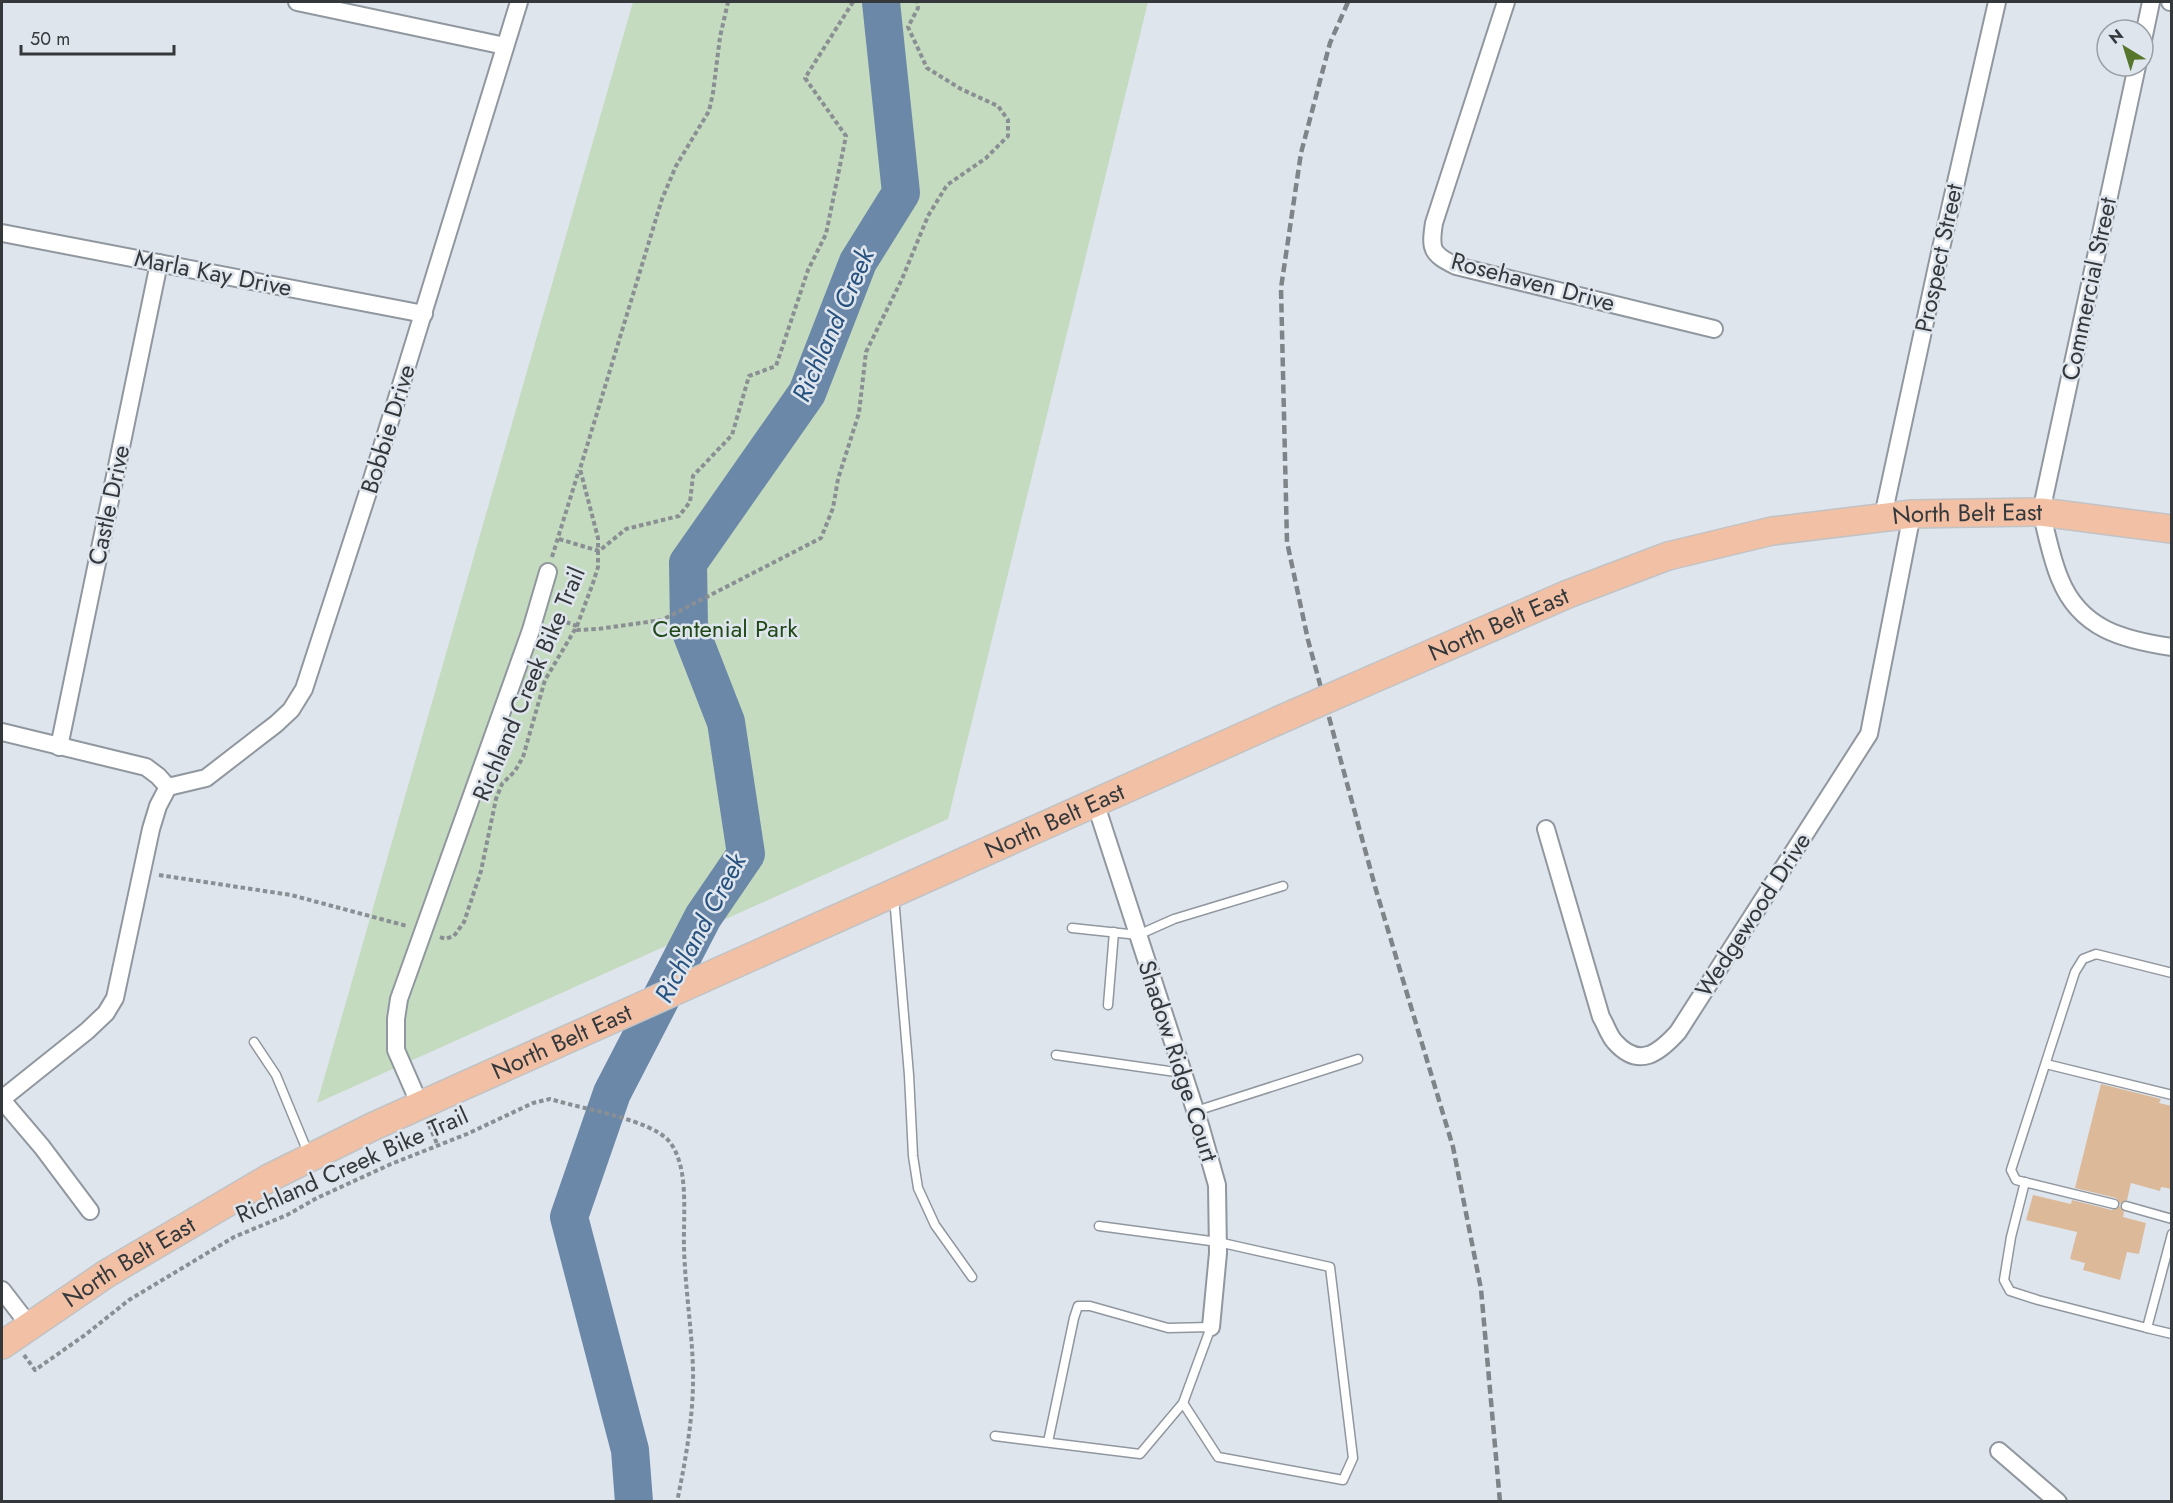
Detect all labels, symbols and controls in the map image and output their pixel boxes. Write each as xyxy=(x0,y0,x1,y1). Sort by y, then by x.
scale bar xyxy=(21,18,174,56)
north arrow xyxy=(2095,18,2155,78)
text: N xyxy=(2104,24,2128,50)
text: 50 m xyxy=(30,26,70,52)
street label: Prospect Street xyxy=(1906,180,1971,335)
street label: Commercial Street xyxy=(2052,194,2125,384)
street label: Marla Kay Drive xyxy=(131,240,295,305)
water label: Richland Creek xyxy=(782,241,885,408)
street label: Rosehaven Drive xyxy=(1447,243,1619,320)
street label: Bobbie Drive xyxy=(351,360,424,498)
street label: Castle Drive xyxy=(79,442,138,568)
street label: North Belt East xyxy=(1890,494,2043,533)
street label: Richland Creek Bike Trail xyxy=(463,561,594,806)
street label: North Belt East xyxy=(1423,578,1574,670)
park label: Centenial Park xyxy=(652,611,798,646)
street label: North Belt East xyxy=(979,774,1130,867)
street label: Wedgewood Drive xyxy=(1686,826,1819,1004)
water label: Richland Creek xyxy=(645,845,756,1009)
street label: Shadow Ridge Court xyxy=(1129,956,1228,1166)
street label: North Belt East xyxy=(486,995,637,1088)
street label: Richland Creek Bike Trail xyxy=(230,1097,474,1232)
street label: North Belt East xyxy=(55,1207,202,1316)

